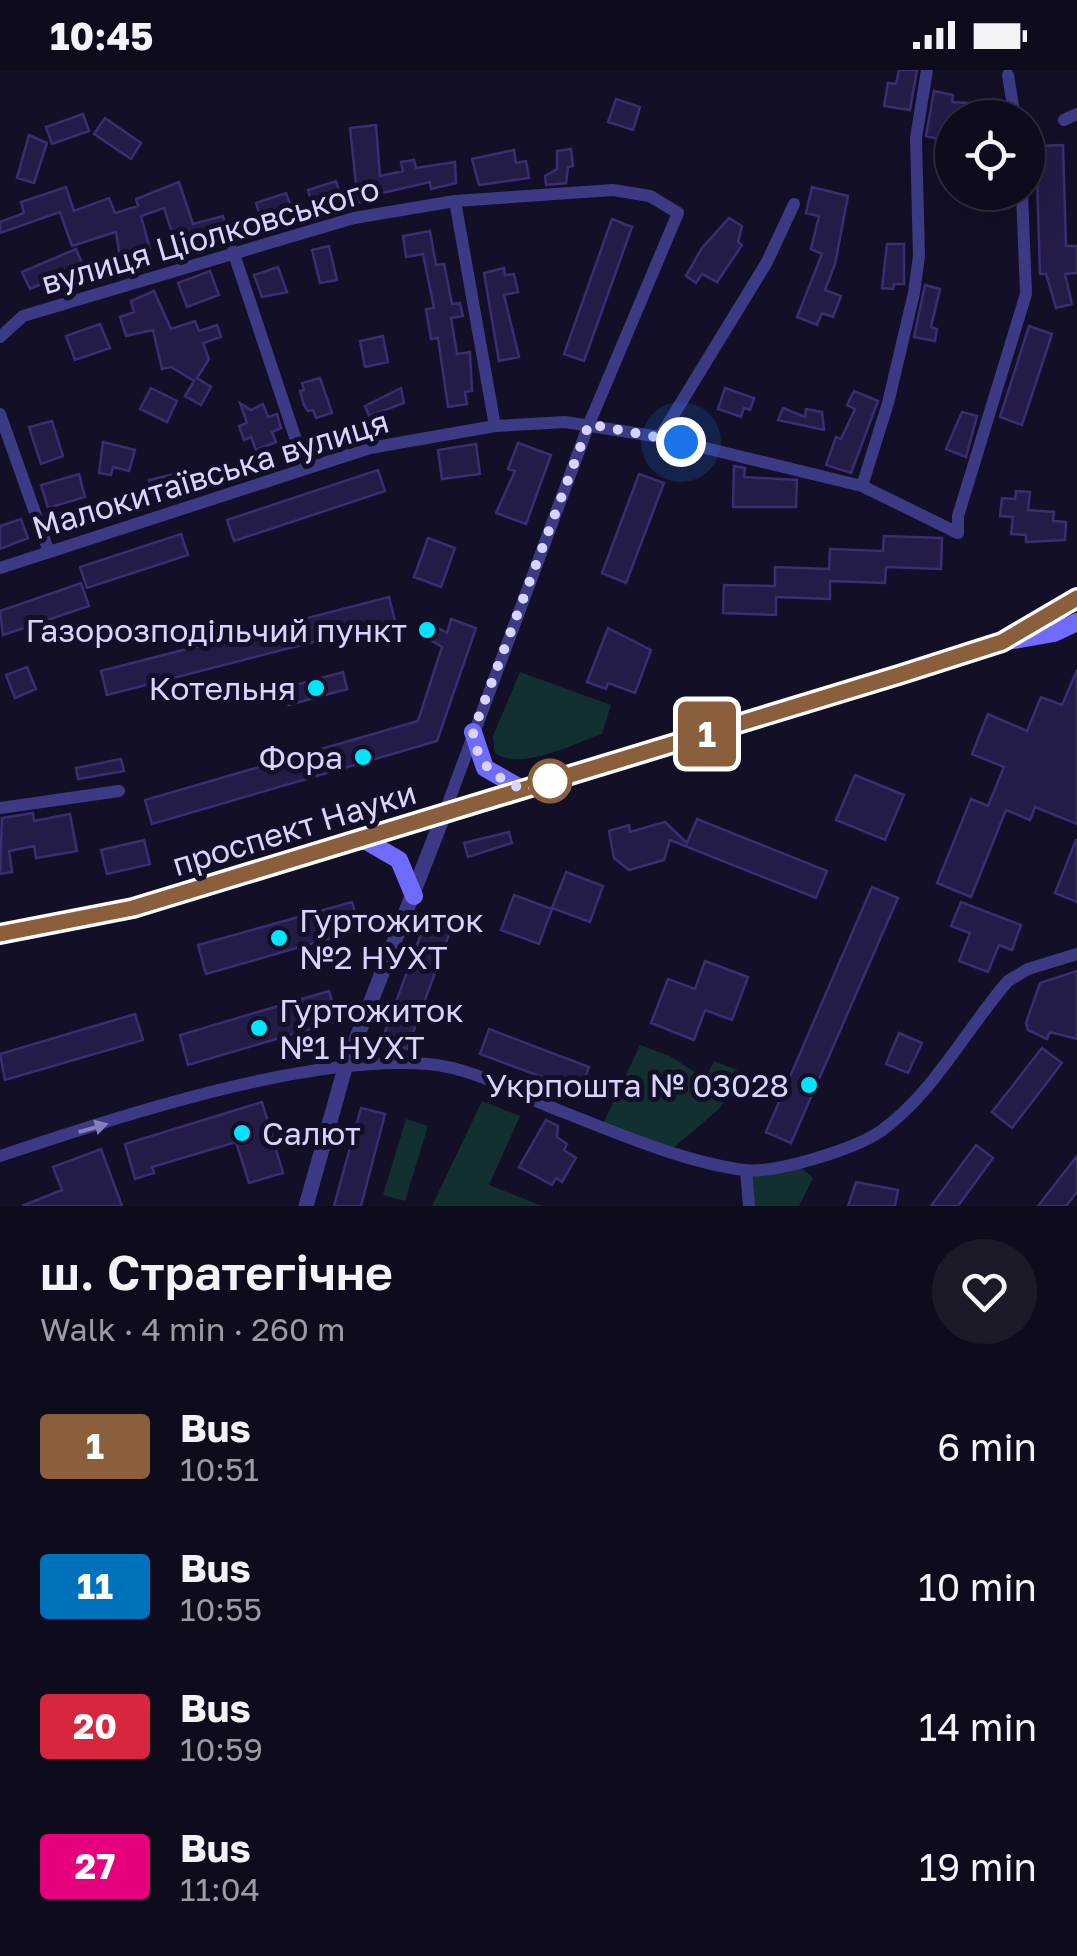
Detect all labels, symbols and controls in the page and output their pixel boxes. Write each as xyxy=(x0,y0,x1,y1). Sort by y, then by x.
text: 10:45 xyxy=(50,13,153,58)
map controls xyxy=(935,100,1045,210)
button: locate xyxy=(935,100,1045,210)
street label: вулиця Ціолковського xyxy=(37,169,383,301)
street label: Малокитаївська вулиця xyxy=(27,402,393,546)
your location xyxy=(656,417,706,467)
place label: Газорозподільчий пункт xyxy=(25,611,407,649)
marker: Газорозподільчий пункт xyxy=(416,619,438,641)
place label: Котельня xyxy=(148,669,296,707)
marker: Котельня xyxy=(305,677,327,699)
line badge: 1 xyxy=(674,702,740,766)
text: 1 xyxy=(698,713,716,755)
place label: Фора xyxy=(259,738,343,776)
marker: Фора xyxy=(352,746,374,768)
unlabelled marker xyxy=(529,760,571,802)
street label: проспект Науки xyxy=(167,773,421,883)
place label: Гуртожиток №2 НУХТ xyxy=(299,901,484,976)
marker: Гуртожиток №2 НУХТ xyxy=(268,927,290,949)
place label: Гуртожиток №1 НУХТ xyxy=(279,991,464,1066)
marker: Гуртожиток №1 НУХТ xyxy=(248,1017,270,1039)
place label: Укрпошта № 03028 xyxy=(486,1066,789,1104)
marker: Укрпошта № 03028 xyxy=(798,1074,820,1096)
place label: Салют xyxy=(262,1114,361,1152)
one-way arrow xyxy=(79,1120,109,1135)
marker: Салют xyxy=(231,1122,253,1144)
button: heart xyxy=(932,1239,1037,1344)
text: ш. Стратегічне xyxy=(40,1243,393,1301)
text: Walk · 4 min · 260 m xyxy=(40,1310,345,1348)
text: Bus xyxy=(180,1405,251,1450)
text: 6 min xyxy=(937,1424,1037,1469)
text: 1 xyxy=(86,1425,104,1467)
text: 10:51 xyxy=(180,1450,259,1488)
text: Bus xyxy=(180,1545,251,1590)
text: 10 min xyxy=(918,1564,1037,1609)
text: 11 xyxy=(77,1565,113,1607)
text: 10:55 xyxy=(180,1590,262,1628)
text: Bus xyxy=(180,1685,251,1730)
text: 14 min xyxy=(919,1704,1037,1749)
text: 20 xyxy=(73,1705,117,1747)
text: 10:59 xyxy=(180,1730,263,1768)
text: Bus xyxy=(180,1825,251,1870)
text: 19 min xyxy=(919,1844,1037,1889)
text: 27 xyxy=(75,1845,115,1887)
text: 11:04 xyxy=(180,1870,260,1908)

